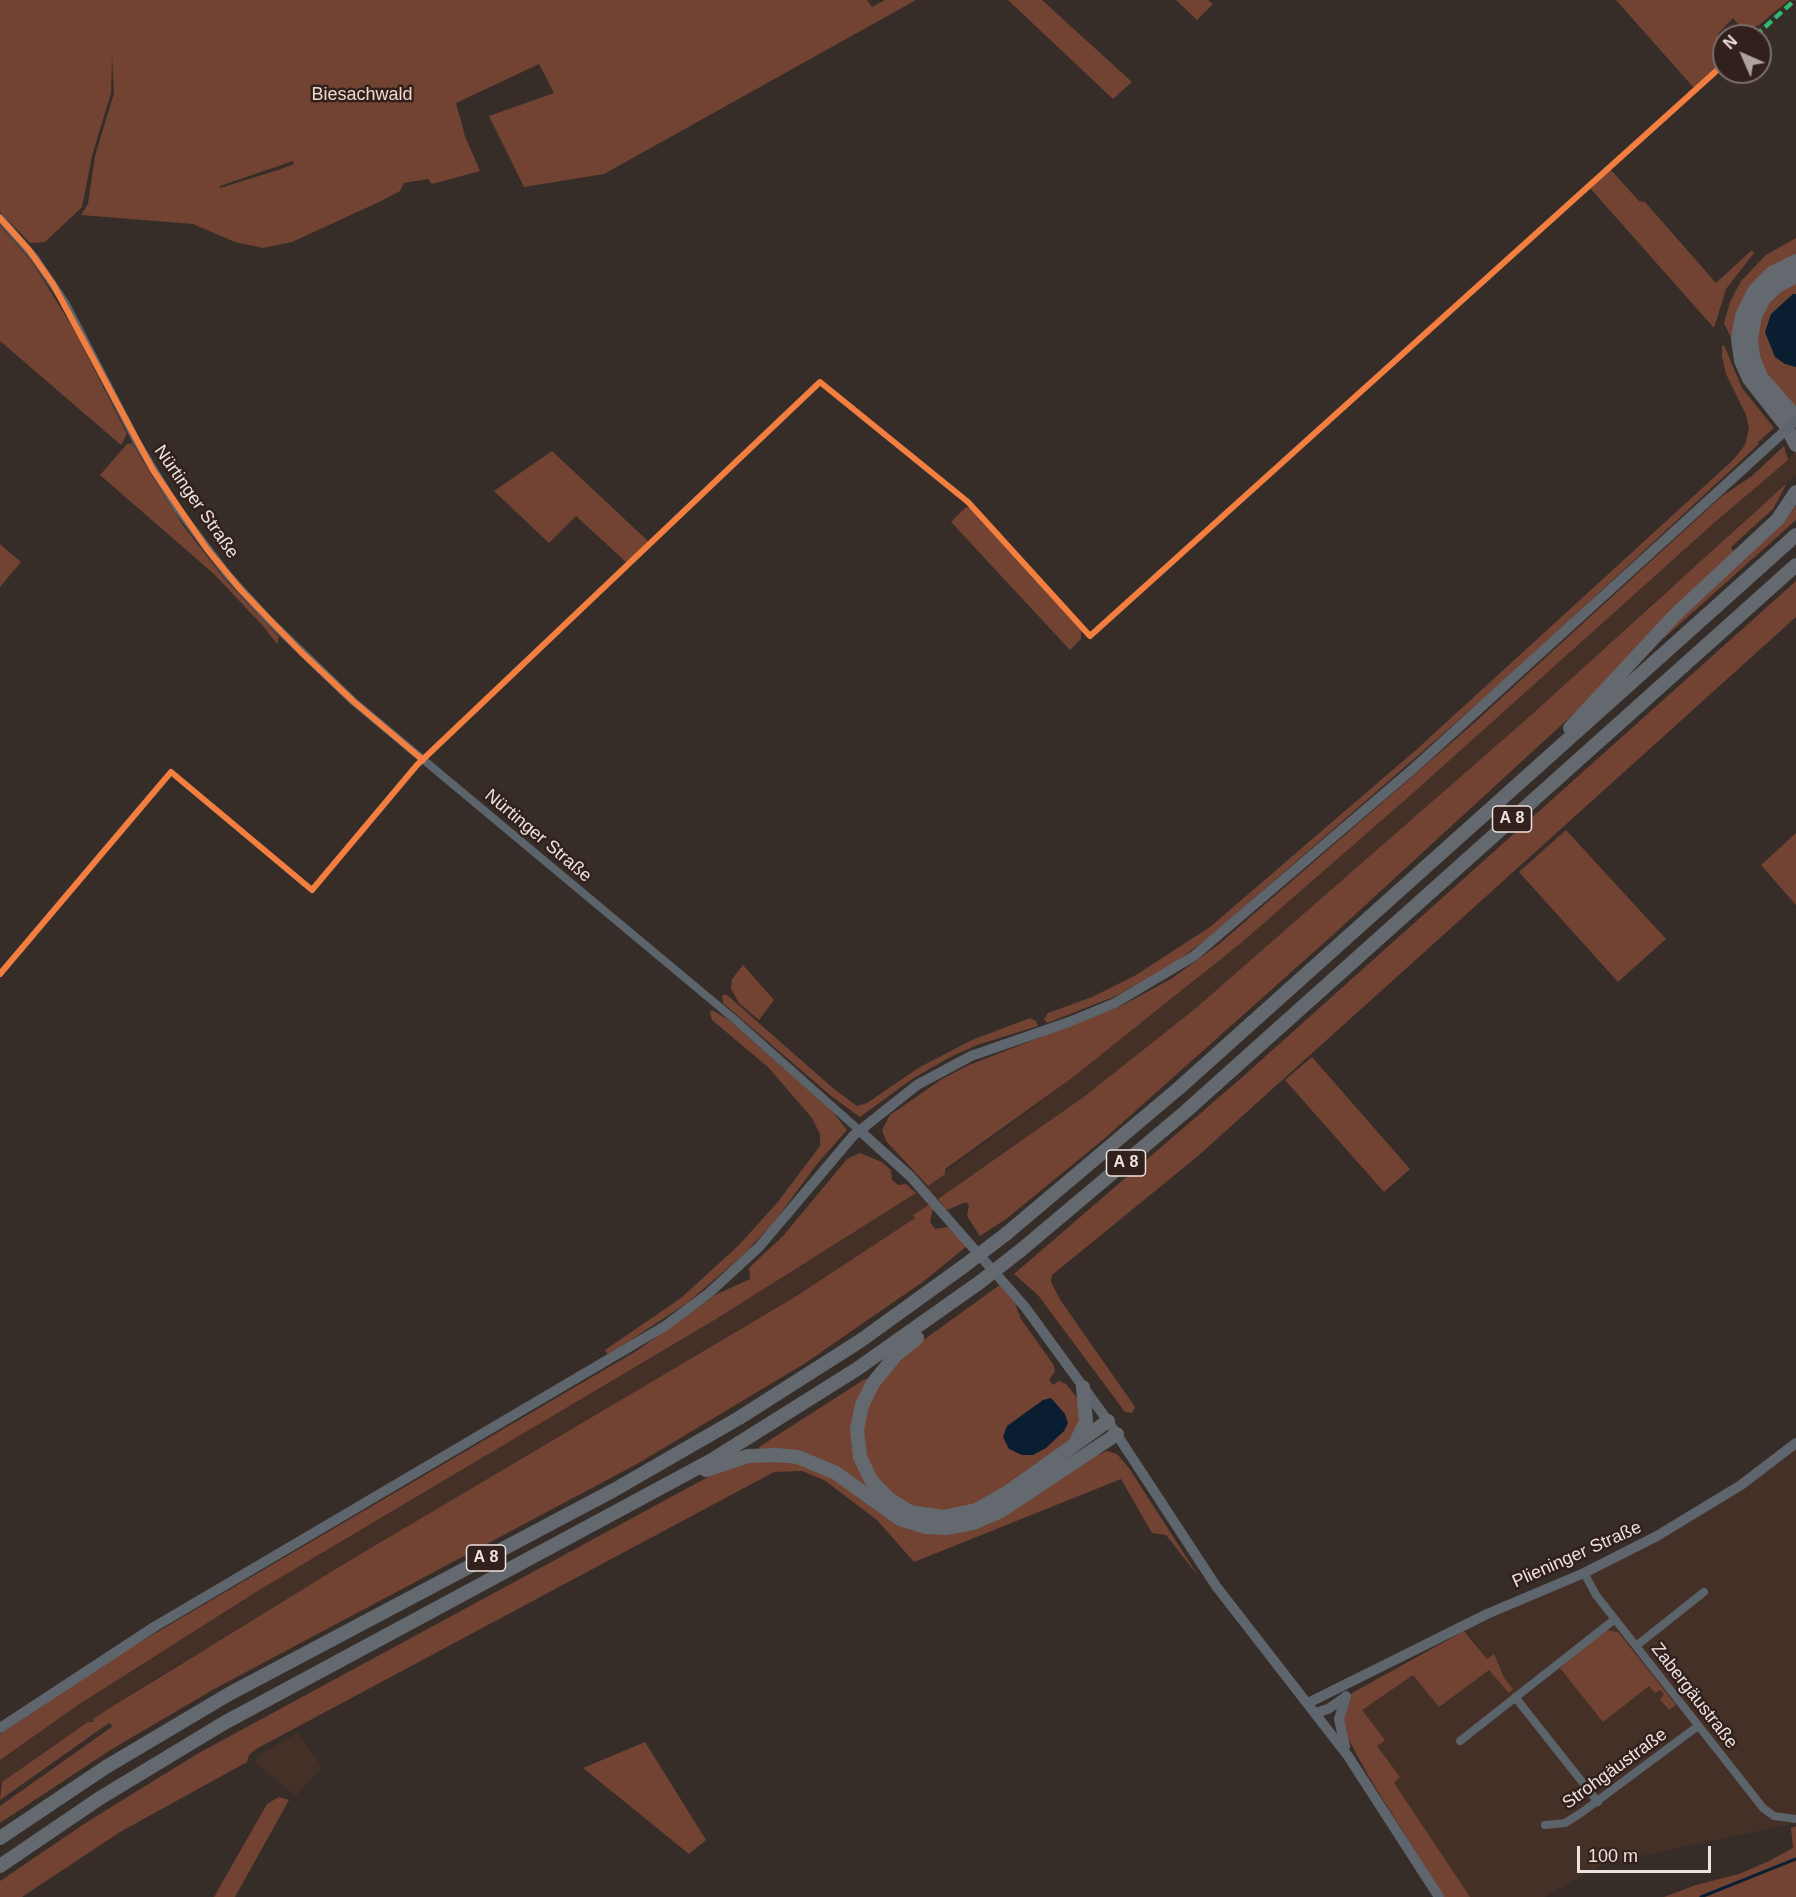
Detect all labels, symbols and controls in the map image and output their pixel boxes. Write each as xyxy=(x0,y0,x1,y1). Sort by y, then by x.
north arrow xyxy=(1712,24,1772,84)
text: N xyxy=(1720,32,1740,52)
park label: Biesachwald xyxy=(311,84,413,106)
street label: Nürtinger Straße xyxy=(149,441,243,563)
street label: Nürtinger Straße xyxy=(480,785,596,887)
road number: A 8 xyxy=(1492,806,1532,832)
road number: A 8 xyxy=(1106,1150,1146,1176)
street label: Plieninger Straße xyxy=(1509,1517,1645,1593)
road number: A 8 xyxy=(466,1545,506,1571)
street label: Zabergäustraße xyxy=(1646,1639,1742,1753)
street label: Strohgäustraße xyxy=(1558,1724,1672,1814)
scale bar xyxy=(1580,1834,1714,1872)
text: 100 m xyxy=(1588,1846,1638,1866)

